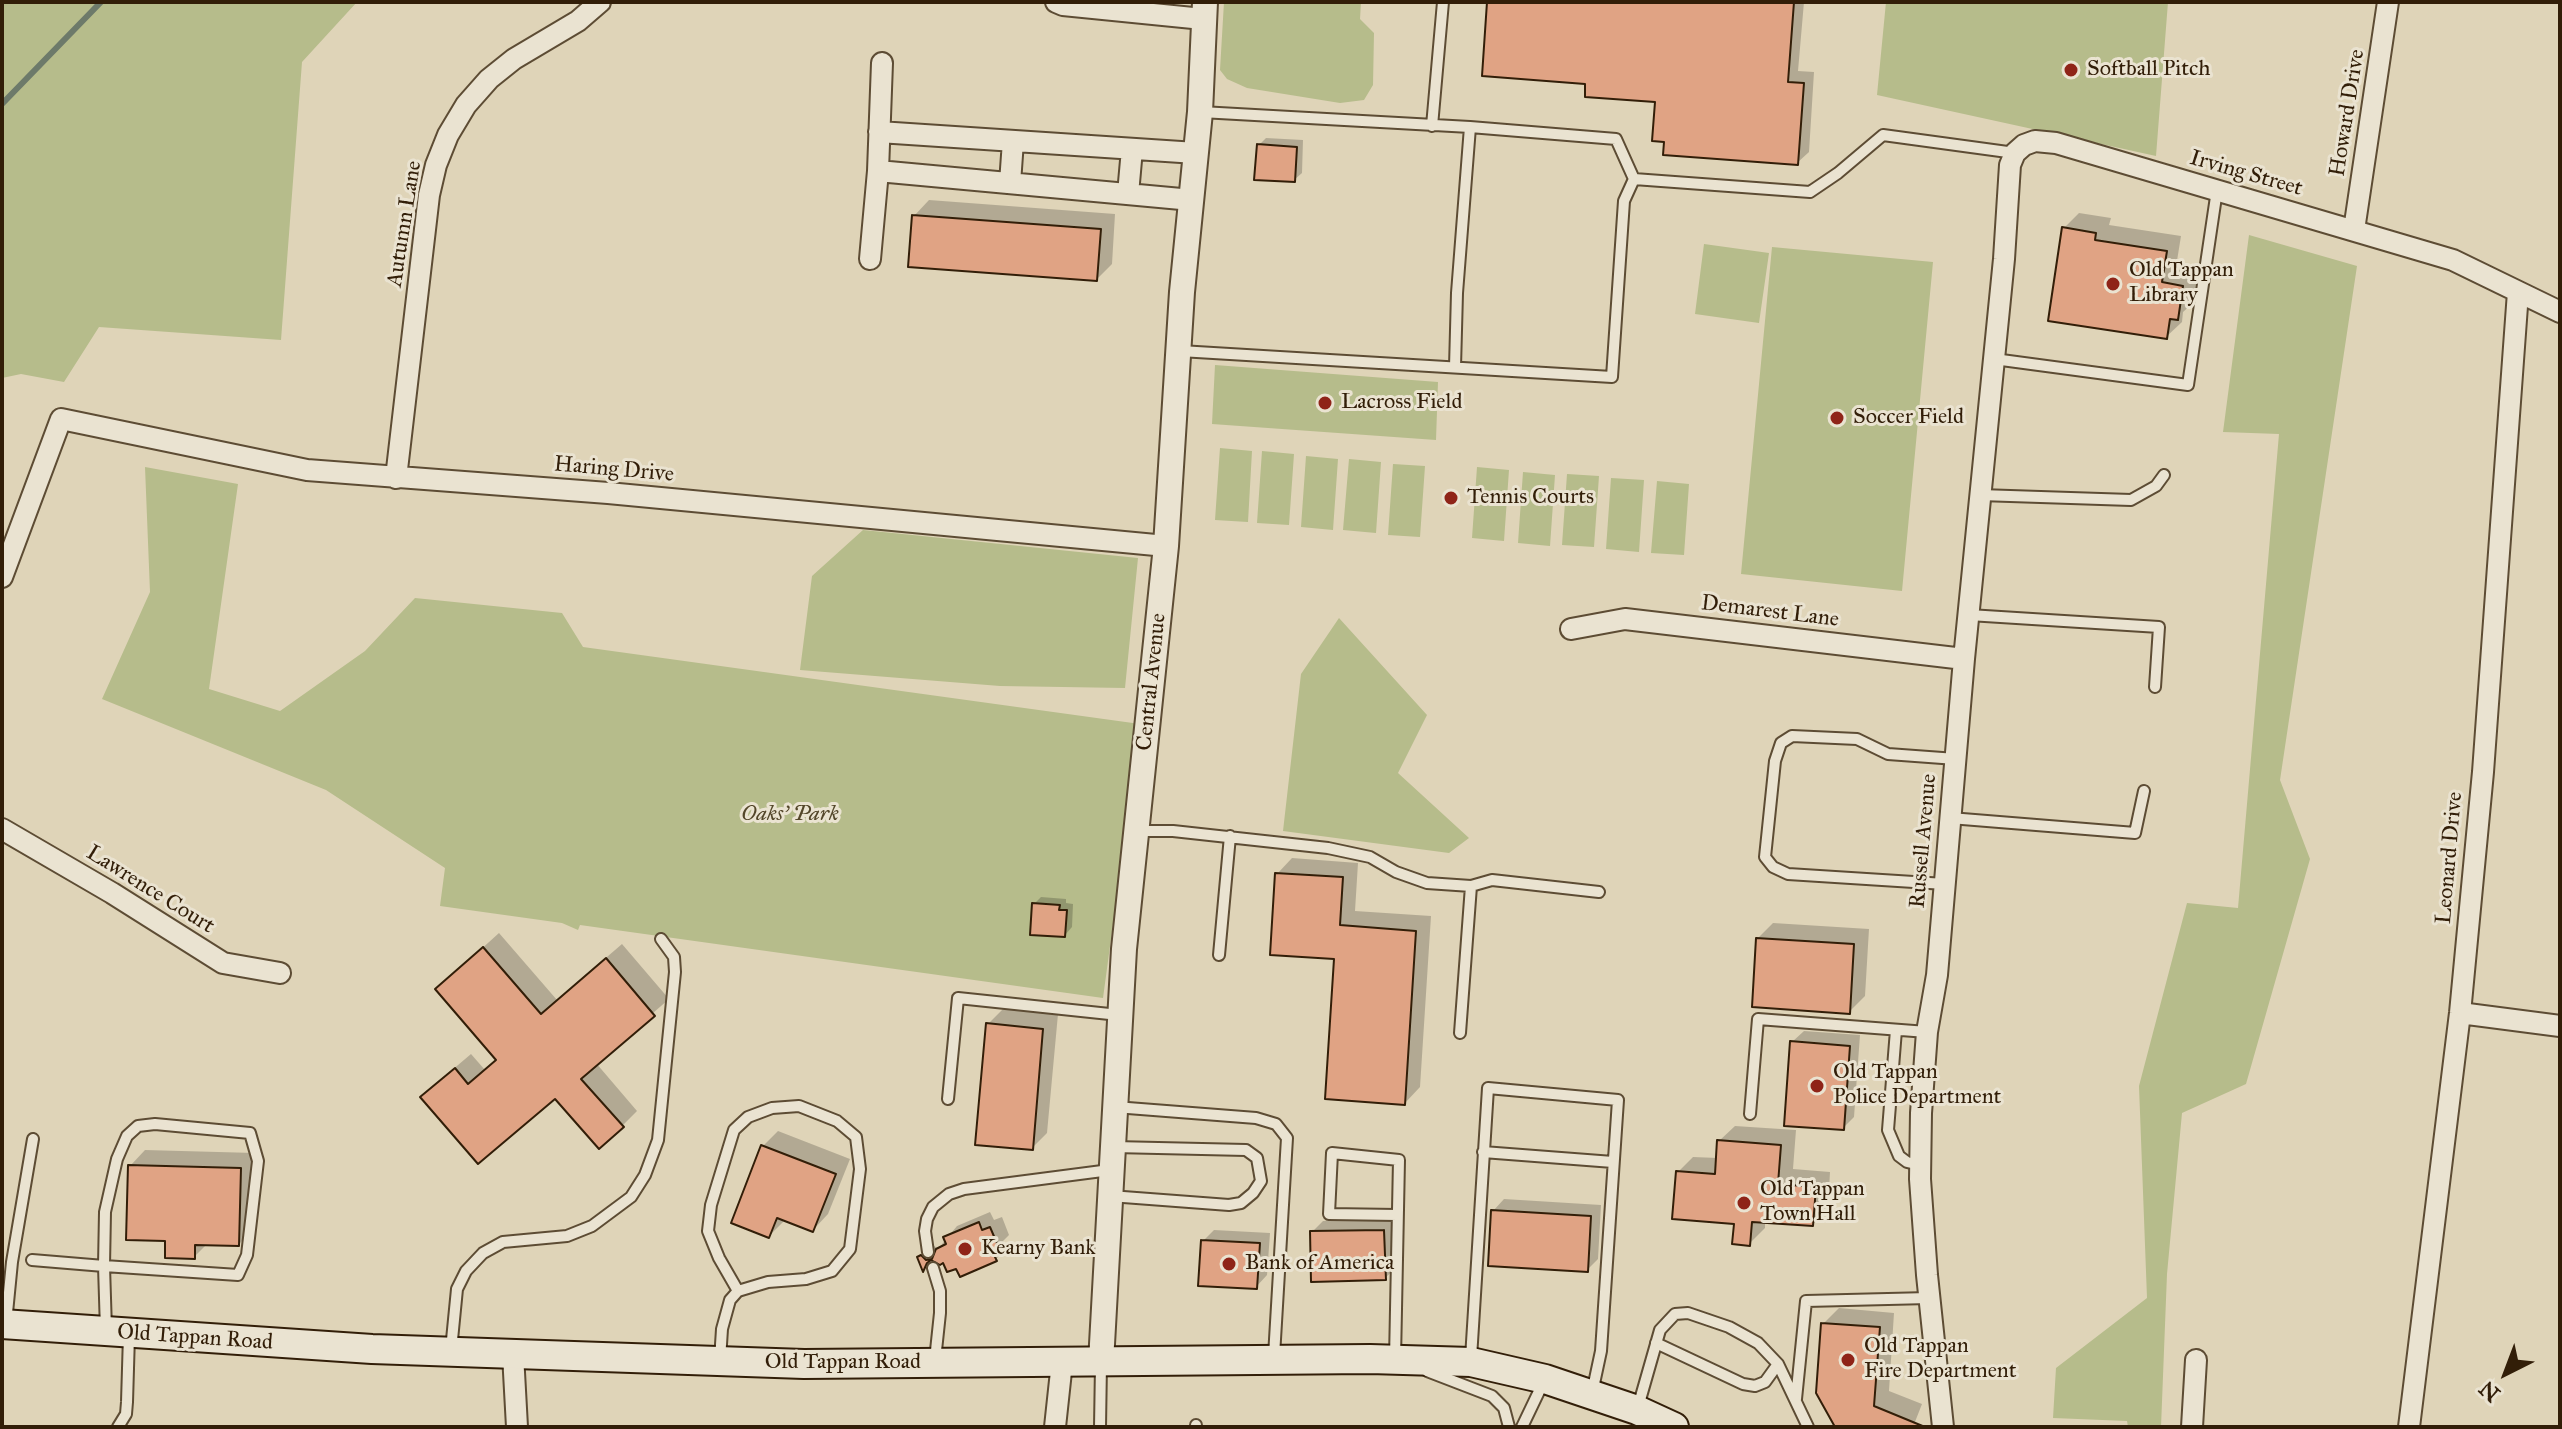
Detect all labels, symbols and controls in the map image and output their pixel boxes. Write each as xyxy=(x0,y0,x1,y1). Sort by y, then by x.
street label: Howard Drive xyxy=(2325,48,2371,178)
place label: Softball Pitch xyxy=(2087,57,2210,83)
marker: Softball Pitch xyxy=(2062,61,2080,79)
street label: Irving Street xyxy=(2187,145,2305,203)
street label: Autumn Lane xyxy=(382,159,428,289)
place label: Old Tappan Library xyxy=(2129,258,2234,310)
marker: Old Tappan Library xyxy=(2104,275,2122,293)
place label: Lacross Field xyxy=(1341,390,1462,416)
marker: Lacross Field xyxy=(1316,394,1334,412)
place label: Soccer Field xyxy=(1853,405,1964,431)
marker: Soccer Field xyxy=(1828,409,1846,427)
street label: Haring Drive xyxy=(553,452,675,488)
place label: Tennis Courts xyxy=(1467,485,1594,511)
marker: Tennis Courts xyxy=(1442,489,1460,507)
street label: Demarest Lane xyxy=(1700,590,1840,634)
street label: Central Avenue xyxy=(1132,612,1172,752)
street label: Russell Avenue xyxy=(1905,773,1943,909)
street label: Leonard Drive xyxy=(2431,791,2469,925)
park label: Oaks' Park xyxy=(741,802,839,828)
street label: Lawrence Court xyxy=(81,840,219,940)
place label: Old Tappan Police Department xyxy=(1833,1060,2001,1112)
marker: Old Tappan Police Department xyxy=(1808,1077,1826,1095)
place label: Old Tappan Town Hall xyxy=(1760,1177,1865,1228)
marker: Old Tappan Town Hall xyxy=(1735,1194,1753,1212)
place label: Kearny Bank xyxy=(981,1236,1096,1262)
marker: Kearny Bank xyxy=(956,1240,974,1258)
place label: Bank of America xyxy=(1245,1251,1394,1277)
marker: Bank of America xyxy=(1220,1255,1238,1273)
street label: Old Tappan Road xyxy=(116,1319,274,1357)
north arrow xyxy=(2466,1333,2546,1413)
place label: Old Tappan Fire Department xyxy=(1864,1334,2016,1386)
street label: Old Tappan Road xyxy=(765,1350,921,1376)
marker: Old Tappan Fire Department xyxy=(1839,1351,1857,1369)
text: N xyxy=(2474,1375,2506,1407)

